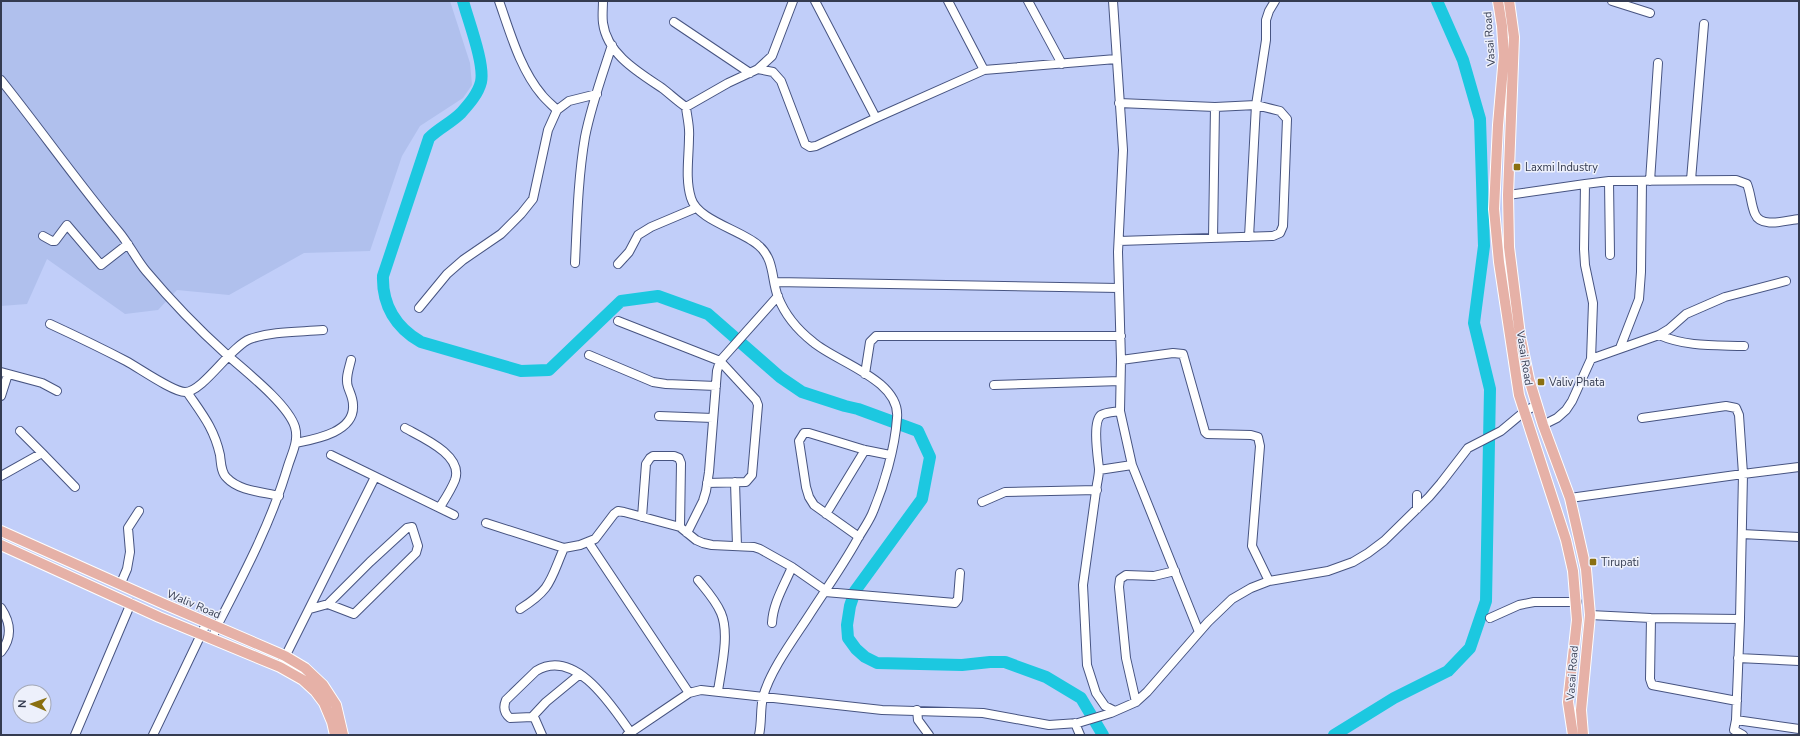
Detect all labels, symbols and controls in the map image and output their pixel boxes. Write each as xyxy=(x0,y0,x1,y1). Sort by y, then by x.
street label: Vasai Road xyxy=(1480,11,1499,68)
place label: Laxmi Industry xyxy=(1525,160,1598,175)
marker: Laxmi Industry xyxy=(1512,162,1522,172)
street label: Vasai Road xyxy=(1513,329,1536,386)
place label: Valiv Phata xyxy=(1548,375,1605,390)
marker: Valiv Phata xyxy=(1536,377,1546,387)
place label: Tirupati xyxy=(1601,555,1639,570)
marker: Tirupati xyxy=(1588,557,1598,567)
street label: Waliv Road xyxy=(165,586,223,623)
street label: Vasai Road xyxy=(1563,645,1582,702)
north arrow xyxy=(12,684,52,724)
text: N xyxy=(15,699,30,708)

